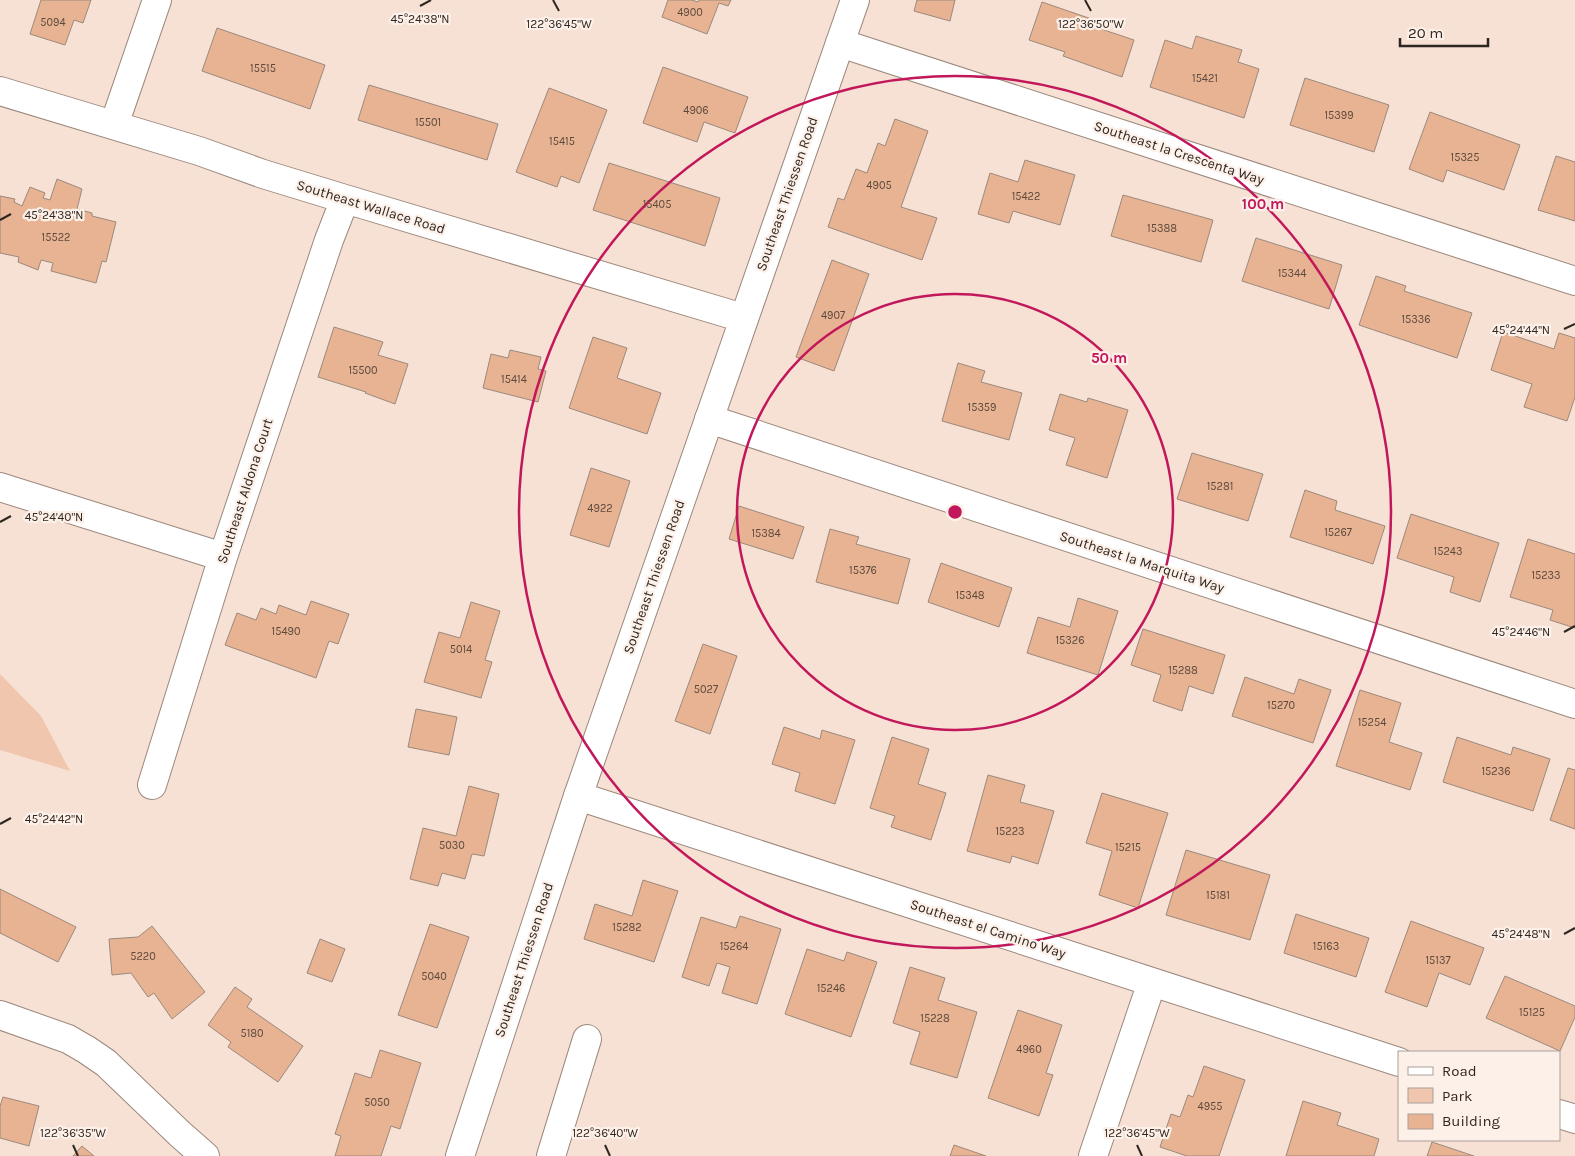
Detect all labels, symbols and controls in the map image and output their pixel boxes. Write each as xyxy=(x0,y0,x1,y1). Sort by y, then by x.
house number: 4900 xyxy=(677,6,703,19)
text: 45°24'38"N xyxy=(390,12,450,26)
scale bar xyxy=(1400,15,1488,47)
house number: 5094 xyxy=(40,16,66,29)
text: 122°36'45"W xyxy=(526,17,592,31)
text: 122°36'50"W xyxy=(1058,17,1124,31)
text: 20 m xyxy=(1408,24,1443,42)
house number: 15515 xyxy=(250,62,276,75)
house number: 15421 xyxy=(1192,72,1218,85)
house number: 4906 xyxy=(683,104,709,117)
house number: 15399 xyxy=(1324,109,1354,122)
street label: Southeast Thiessen Road xyxy=(753,115,821,273)
house number: 15501 xyxy=(415,116,441,129)
street label: Southeast la Crescenta Way xyxy=(1092,117,1267,189)
house number: 15415 xyxy=(549,135,575,148)
house number: 15325 xyxy=(1451,151,1479,164)
street label: Southeast Wallace Road xyxy=(295,176,447,238)
house number: 4905 xyxy=(866,179,892,192)
house number: 15422 xyxy=(1012,190,1040,203)
text: 100 m xyxy=(1242,195,1284,213)
house number: 15405 xyxy=(643,198,671,211)
text: 45°24'38"N xyxy=(24,208,84,222)
house number: 15388 xyxy=(1147,222,1177,235)
house number: 15522 xyxy=(42,231,70,244)
house number: 15344 xyxy=(1278,267,1306,280)
house number: 4907 xyxy=(821,309,845,322)
house number: 15336 xyxy=(1401,313,1431,326)
text: 45°24'44"N xyxy=(1492,323,1550,337)
text: 50 m xyxy=(1091,349,1127,367)
house number: 15500 xyxy=(348,364,378,377)
house number: 15414 xyxy=(501,373,527,386)
house number: 15359 xyxy=(968,401,996,414)
street label: Southeast Aldona Court xyxy=(213,416,277,566)
house number: 15281 xyxy=(1207,480,1233,493)
street label: Southeast Thiessen Road xyxy=(620,498,688,656)
house number: 4922 xyxy=(587,502,613,515)
centre of rings xyxy=(946,503,964,521)
text: 45°24'40"N xyxy=(25,510,83,524)
house number: 15267 xyxy=(1324,526,1352,539)
house number: 15384 xyxy=(751,527,781,540)
street label: Southeast la Marquita Way xyxy=(1058,527,1227,597)
house number: 15243 xyxy=(1434,545,1462,558)
house number: 15376 xyxy=(849,564,877,577)
house number: 15233 xyxy=(1531,569,1561,582)
house number: 15348 xyxy=(955,589,985,602)
house number: 15490 xyxy=(272,625,300,638)
text: 45°24'46"N xyxy=(1492,625,1550,639)
house number: 15326 xyxy=(1055,634,1085,647)
house number: 5014 xyxy=(450,643,472,656)
house number: 15288 xyxy=(1168,664,1198,677)
house number: 5027 xyxy=(694,683,718,696)
house number: 15270 xyxy=(1267,699,1295,712)
house number: 15254 xyxy=(1358,716,1386,729)
house number: 15236 xyxy=(1481,765,1511,778)
text: 45°24'42"N xyxy=(25,812,83,826)
house number: 15223 xyxy=(995,825,1025,838)
house number: 5030 xyxy=(439,839,465,852)
house number: 15215 xyxy=(1115,841,1141,854)
street label: Southeast Thiessen Road xyxy=(491,880,557,1040)
house number: 15181 xyxy=(1206,889,1230,902)
street label: Southeast el Camino Way xyxy=(908,896,1069,962)
house number: 15282 xyxy=(612,921,642,934)
text: 45°24'48"N xyxy=(1492,927,1550,941)
house number: 15264 xyxy=(720,940,748,953)
house number: 15163 xyxy=(1313,940,1339,953)
house number: 5220 xyxy=(130,950,156,963)
house number: 15137 xyxy=(1425,954,1451,967)
house number: 5040 xyxy=(421,970,447,983)
house number: 15246 xyxy=(817,982,845,995)
house number: 15125 xyxy=(1519,1006,1545,1019)
house number: 15228 xyxy=(920,1012,950,1025)
house number: 5180 xyxy=(240,1027,264,1040)
house number: 4960 xyxy=(1016,1043,1042,1056)
legend xyxy=(1398,1051,1560,1141)
text: Road xyxy=(1442,1062,1477,1080)
text: Park xyxy=(1442,1087,1472,1105)
house number: 5050 xyxy=(364,1096,390,1109)
house number: 4955 xyxy=(1198,1100,1222,1113)
text: Building xyxy=(1442,1112,1500,1130)
text: 122°36'35"W xyxy=(40,1126,106,1140)
text: 122°36'40"W xyxy=(572,1126,638,1140)
text: 122°36'45"W xyxy=(1104,1126,1170,1140)

